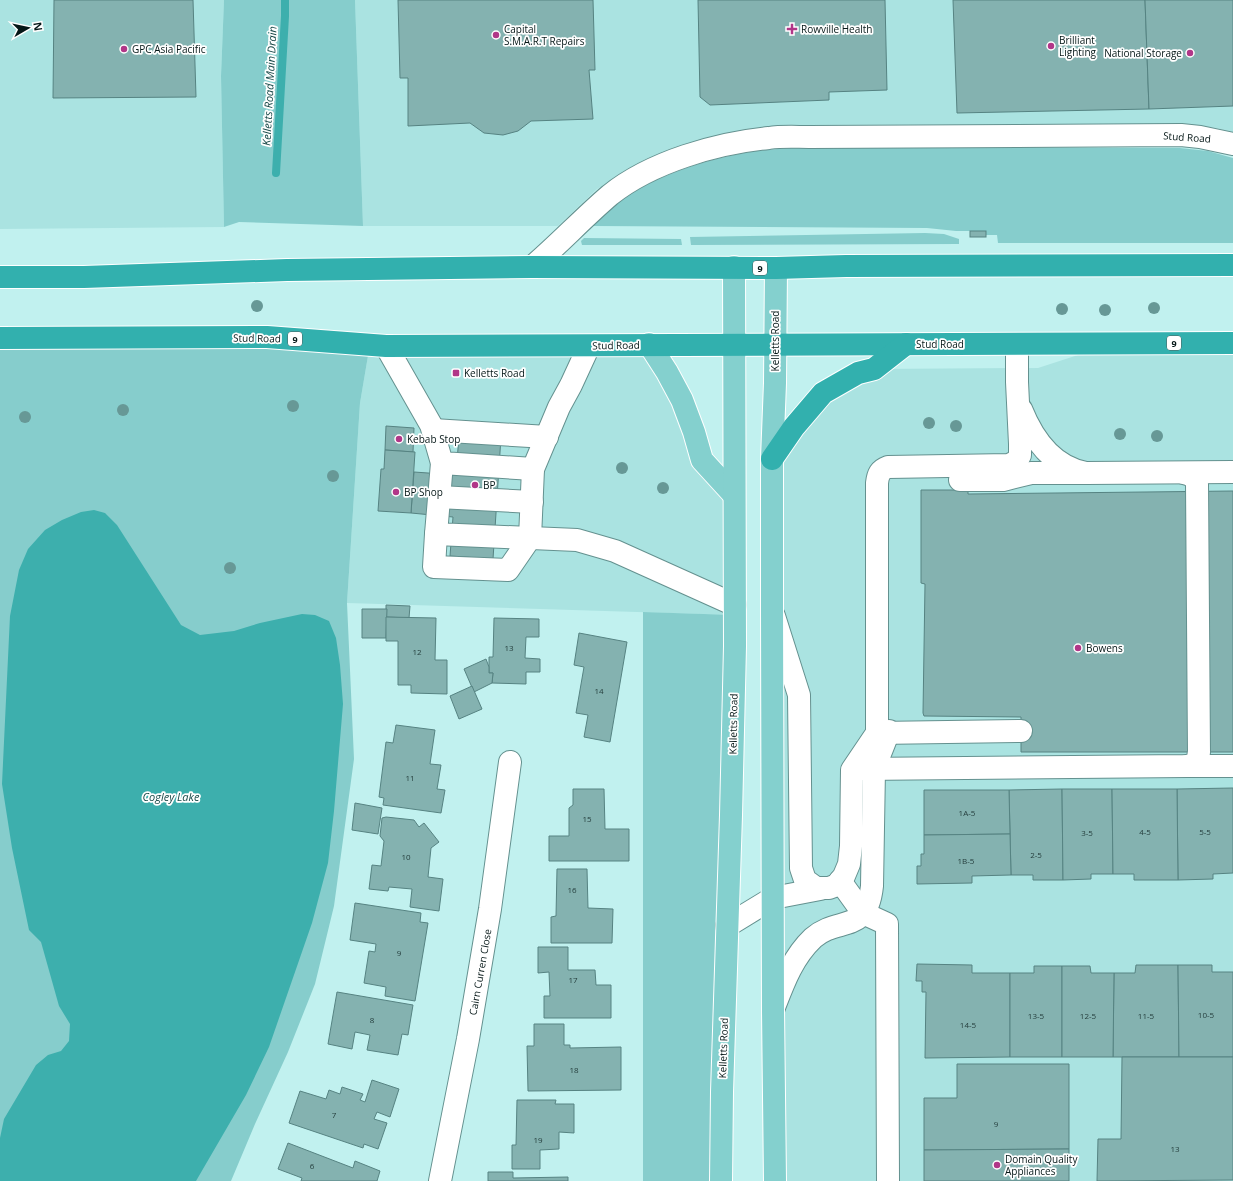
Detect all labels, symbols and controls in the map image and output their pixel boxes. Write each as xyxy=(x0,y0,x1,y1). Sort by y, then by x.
north arrow xyxy=(8,8,48,48)
text: N xyxy=(30,21,46,32)
place label: Capital S.M.A.R.T Repairs xyxy=(504,22,585,48)
place label: Rowville Health xyxy=(801,22,872,36)
marker: Rowville Health xyxy=(786,23,798,35)
water label: Kelletts Road Main Drain xyxy=(258,26,280,146)
marker: Capital S.M.A.R.T Repairs xyxy=(491,30,501,40)
place label: Brilliant Lighting xyxy=(1059,33,1097,59)
marker: Brilliant Lighting xyxy=(1046,41,1056,51)
place label: GPC Asia Pacific xyxy=(132,42,206,56)
marker: GPC Asia Pacific xyxy=(119,44,129,54)
place label: National Storage xyxy=(1104,46,1182,60)
marker: National Storage xyxy=(1185,48,1195,58)
street label: Stud Road xyxy=(1163,128,1211,146)
road number: 9 xyxy=(753,261,767,275)
street label: Kelletts Road xyxy=(768,311,782,371)
street label: Stud Road xyxy=(233,331,281,345)
road number: 9 xyxy=(288,332,302,346)
road number: 9 xyxy=(1167,336,1181,350)
street label: Stud Road xyxy=(916,337,964,351)
street label: Stud Road xyxy=(592,338,640,352)
place label: Kelletts Road xyxy=(464,366,525,380)
marker: Kelletts Road xyxy=(451,368,461,378)
place label: Kebab Stop xyxy=(407,432,460,446)
marker: Kebab Stop xyxy=(394,434,404,444)
place label: BP xyxy=(483,478,495,492)
marker: BP xyxy=(470,480,480,490)
place label: BP Shop xyxy=(404,485,443,499)
marker: BP Shop xyxy=(391,487,401,497)
place label: Bowens xyxy=(1086,641,1123,655)
house number: 13 xyxy=(504,642,514,653)
marker: Bowens xyxy=(1073,643,1083,653)
house number: 12 xyxy=(412,646,422,657)
house number: 14 xyxy=(594,685,604,696)
street label: Kelletts Road xyxy=(725,693,741,755)
house number: 11 xyxy=(405,772,415,783)
water label: Cogley Lake xyxy=(143,789,200,804)
house number: 1A-5 xyxy=(959,807,976,818)
house number: 15 xyxy=(582,813,592,824)
house number: 4-5 xyxy=(1139,826,1151,837)
house number: 5-5 xyxy=(1199,826,1211,837)
house number: 3-5 xyxy=(1081,827,1093,838)
house number: 2-5 xyxy=(1030,849,1042,860)
house number: 10 xyxy=(401,851,411,862)
house number: 1B-5 xyxy=(958,855,975,866)
house number: 16 xyxy=(567,884,577,895)
street label: Cairn Curren Close xyxy=(466,927,495,1016)
house number: 9 xyxy=(397,947,402,958)
house number: 17 xyxy=(568,974,578,985)
house number: 10-5 xyxy=(1198,1009,1215,1020)
house number: 13-5 xyxy=(1028,1010,1045,1021)
house number: 12-5 xyxy=(1080,1010,1097,1021)
house number: 11-5 xyxy=(1138,1010,1155,1021)
house number: 8 xyxy=(370,1014,375,1025)
street label: Kelletts Road xyxy=(715,1017,731,1079)
house number: 14-5 xyxy=(960,1019,977,1030)
house number: 18 xyxy=(569,1064,579,1075)
house number: 7 xyxy=(332,1109,337,1120)
house number: 9 xyxy=(994,1118,999,1129)
house number: 19 xyxy=(533,1134,543,1145)
house number: 13 xyxy=(1170,1143,1180,1154)
place label: Domain Quality Appliances xyxy=(1005,1152,1078,1178)
house number: 6 xyxy=(310,1160,315,1171)
marker: Domain Quality Appliances xyxy=(992,1160,1002,1170)

